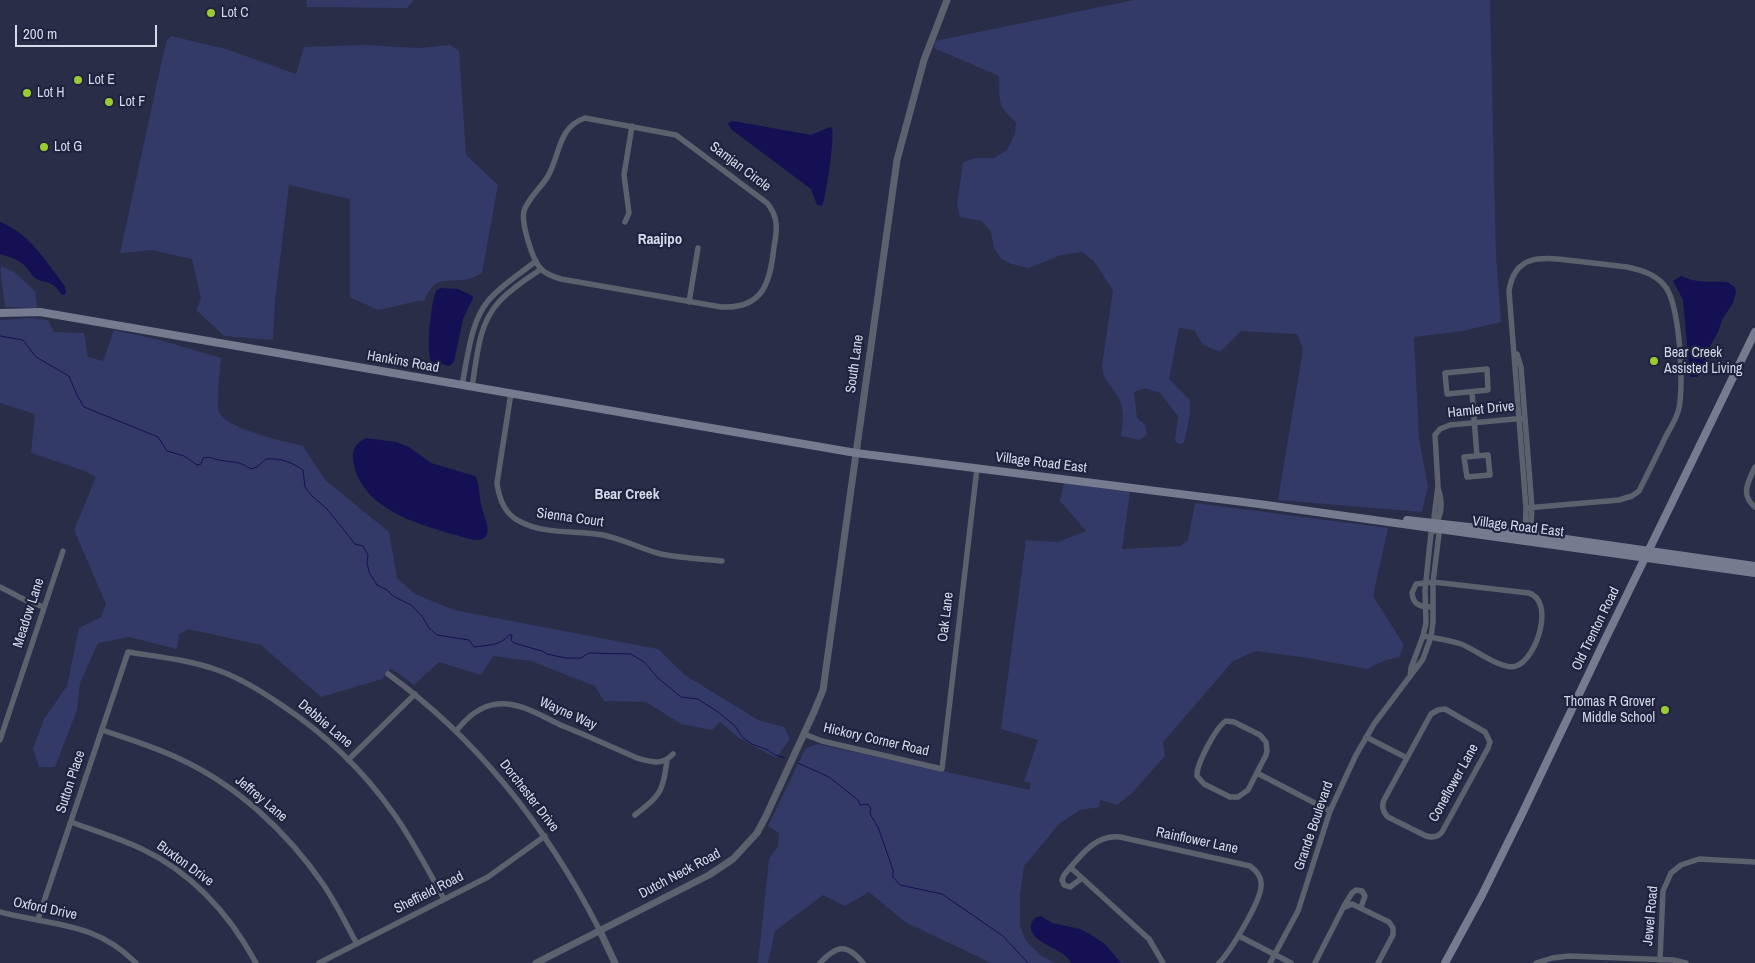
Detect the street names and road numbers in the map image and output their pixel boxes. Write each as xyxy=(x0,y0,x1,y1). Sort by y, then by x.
street label: Samjan Circle xyxy=(706,139,774,195)
street label: South Lane xyxy=(843,334,867,394)
street label: Hankins Road xyxy=(366,347,440,377)
street label: Hamlet Drive xyxy=(1447,398,1515,422)
street label: Village Road East xyxy=(994,449,1088,477)
street label: Sienna Court xyxy=(535,505,605,531)
street label: Village Road East xyxy=(1471,513,1565,541)
street label: Meadow Lane xyxy=(10,576,48,650)
street label: Old Trenton Road xyxy=(1569,584,1623,674)
street label: Oak Lane xyxy=(935,591,957,643)
street label: Wayne Way xyxy=(537,694,599,734)
street label: Debbie Lane xyxy=(294,696,356,752)
street label: Hickory Corner Road xyxy=(822,720,930,760)
street label: Coneflower Lane xyxy=(1426,741,1482,825)
street label: Sutton Place xyxy=(53,748,89,816)
street label: Dorchester Drive xyxy=(496,757,562,835)
street label: Jeffrey Lane xyxy=(231,772,291,826)
street label: Grande Boulevard xyxy=(1291,779,1337,873)
street label: Rainflower Lane xyxy=(1154,824,1240,858)
street label: Buxton Drive xyxy=(153,838,217,890)
street label: Dutch Neck Road xyxy=(636,845,724,903)
street label: Sheffield Road xyxy=(391,868,467,918)
street label: Jewel Road xyxy=(1640,885,1662,947)
street label: Oxford Drive xyxy=(11,894,79,924)

